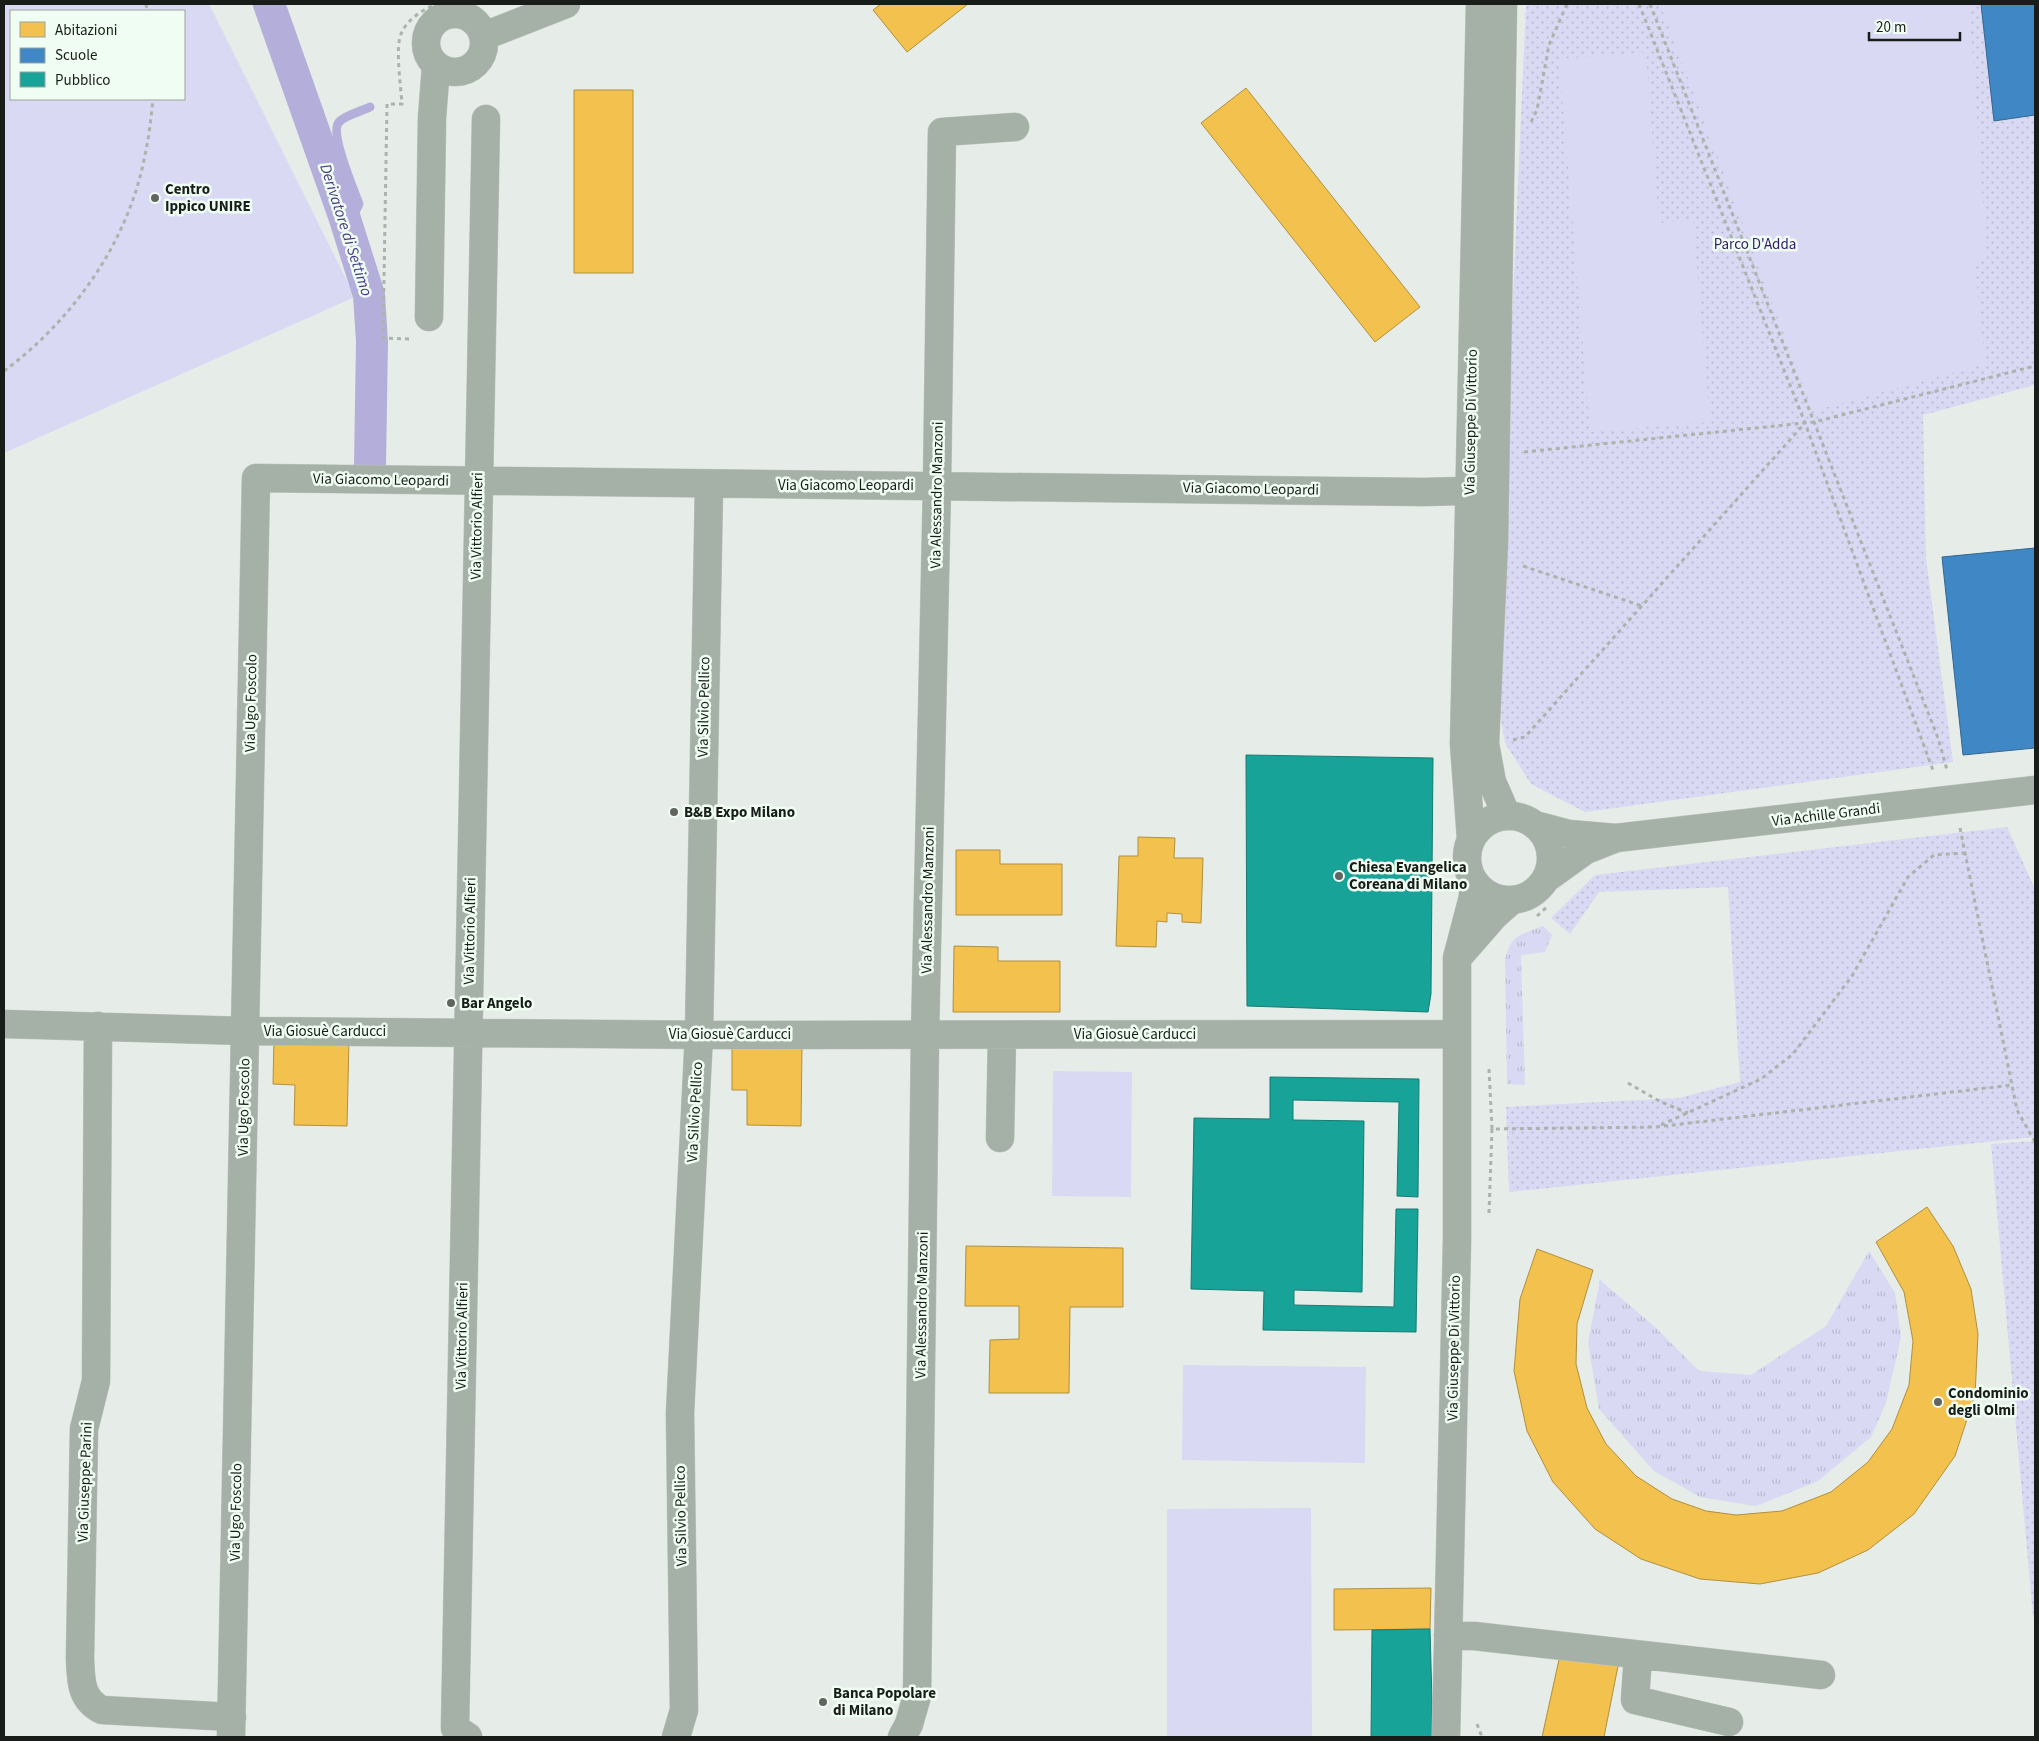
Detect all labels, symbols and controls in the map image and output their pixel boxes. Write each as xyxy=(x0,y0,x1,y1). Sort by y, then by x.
legend xyxy=(10,10,185,100)
scale bar xyxy=(1869,10,1960,42)
text: 20 m xyxy=(1876,17,1906,38)
text: Abitazioni xyxy=(55,20,118,41)
text: Scuole xyxy=(55,45,97,66)
text: Pubblico xyxy=(55,70,110,91)
water label: Derivatore di Settimo xyxy=(314,161,378,299)
place label: Centro Ippico UNIRE xyxy=(165,179,251,217)
marker: Centro Ippico UNIRE xyxy=(149,192,161,204)
park label: Parco D'Adda xyxy=(1714,234,1796,255)
street label: Via Giuseppe Di Vittorio xyxy=(1459,349,1483,495)
street label: Via Alessandro Manzoni xyxy=(925,421,949,569)
street label: Via Giacomo Leopardi xyxy=(313,468,449,492)
street label: Via Vittorio Alfieri xyxy=(466,472,488,580)
street label: Via Giacomo Leopardi xyxy=(778,475,914,496)
street label: Via Giacomo Leopardi xyxy=(1183,477,1319,501)
street label: Via Ugo Foscolo xyxy=(240,654,262,752)
street label: Via Silvio Pellico xyxy=(693,656,715,758)
street label: Via Achille Grandi xyxy=(1771,798,1881,832)
place label: B&B Expo Milano xyxy=(684,802,795,823)
marker: B&B Expo Milano xyxy=(668,806,680,818)
street label: Via Alessandro Manzoni xyxy=(916,826,940,974)
place label: Chiesa Evangelica Coreana di Milano xyxy=(1349,857,1467,895)
marker: Chiesa Evangelica Coreana di Milano xyxy=(1333,870,1345,882)
street label: Via Vittorio Alfieri xyxy=(459,877,481,985)
place label: Bar Angelo xyxy=(461,993,532,1014)
marker: Bar Angelo xyxy=(445,997,457,1009)
street label: Via Giosuè Carducci xyxy=(264,1021,386,1042)
street label: Via Giosuè Carducci xyxy=(669,1024,791,1045)
street label: Via Giosuè Carducci xyxy=(1074,1024,1196,1045)
street label: Via Ugo Foscolo xyxy=(233,1058,255,1156)
street label: Via Silvio Pellico xyxy=(682,1061,708,1163)
street label: Via Alessandro Manzoni xyxy=(910,1231,934,1379)
street label: Via Giuseppe Di Vittorio xyxy=(1442,1275,1466,1421)
street label: Via Vittorio Alfieri xyxy=(451,1282,473,1390)
place label: Condominio degli Olmi xyxy=(1948,1383,2029,1421)
marker: Condominio degli Olmi xyxy=(1932,1396,1944,1408)
street label: Via Giuseppe Parini xyxy=(72,1422,98,1542)
street label: Via Ugo Foscolo xyxy=(225,1463,247,1561)
street label: Via Silvio Pellico xyxy=(670,1465,692,1567)
place label: Banca Popolare di Milano xyxy=(833,1683,936,1721)
marker: Banca Popolare di Milano xyxy=(817,1696,829,1708)

